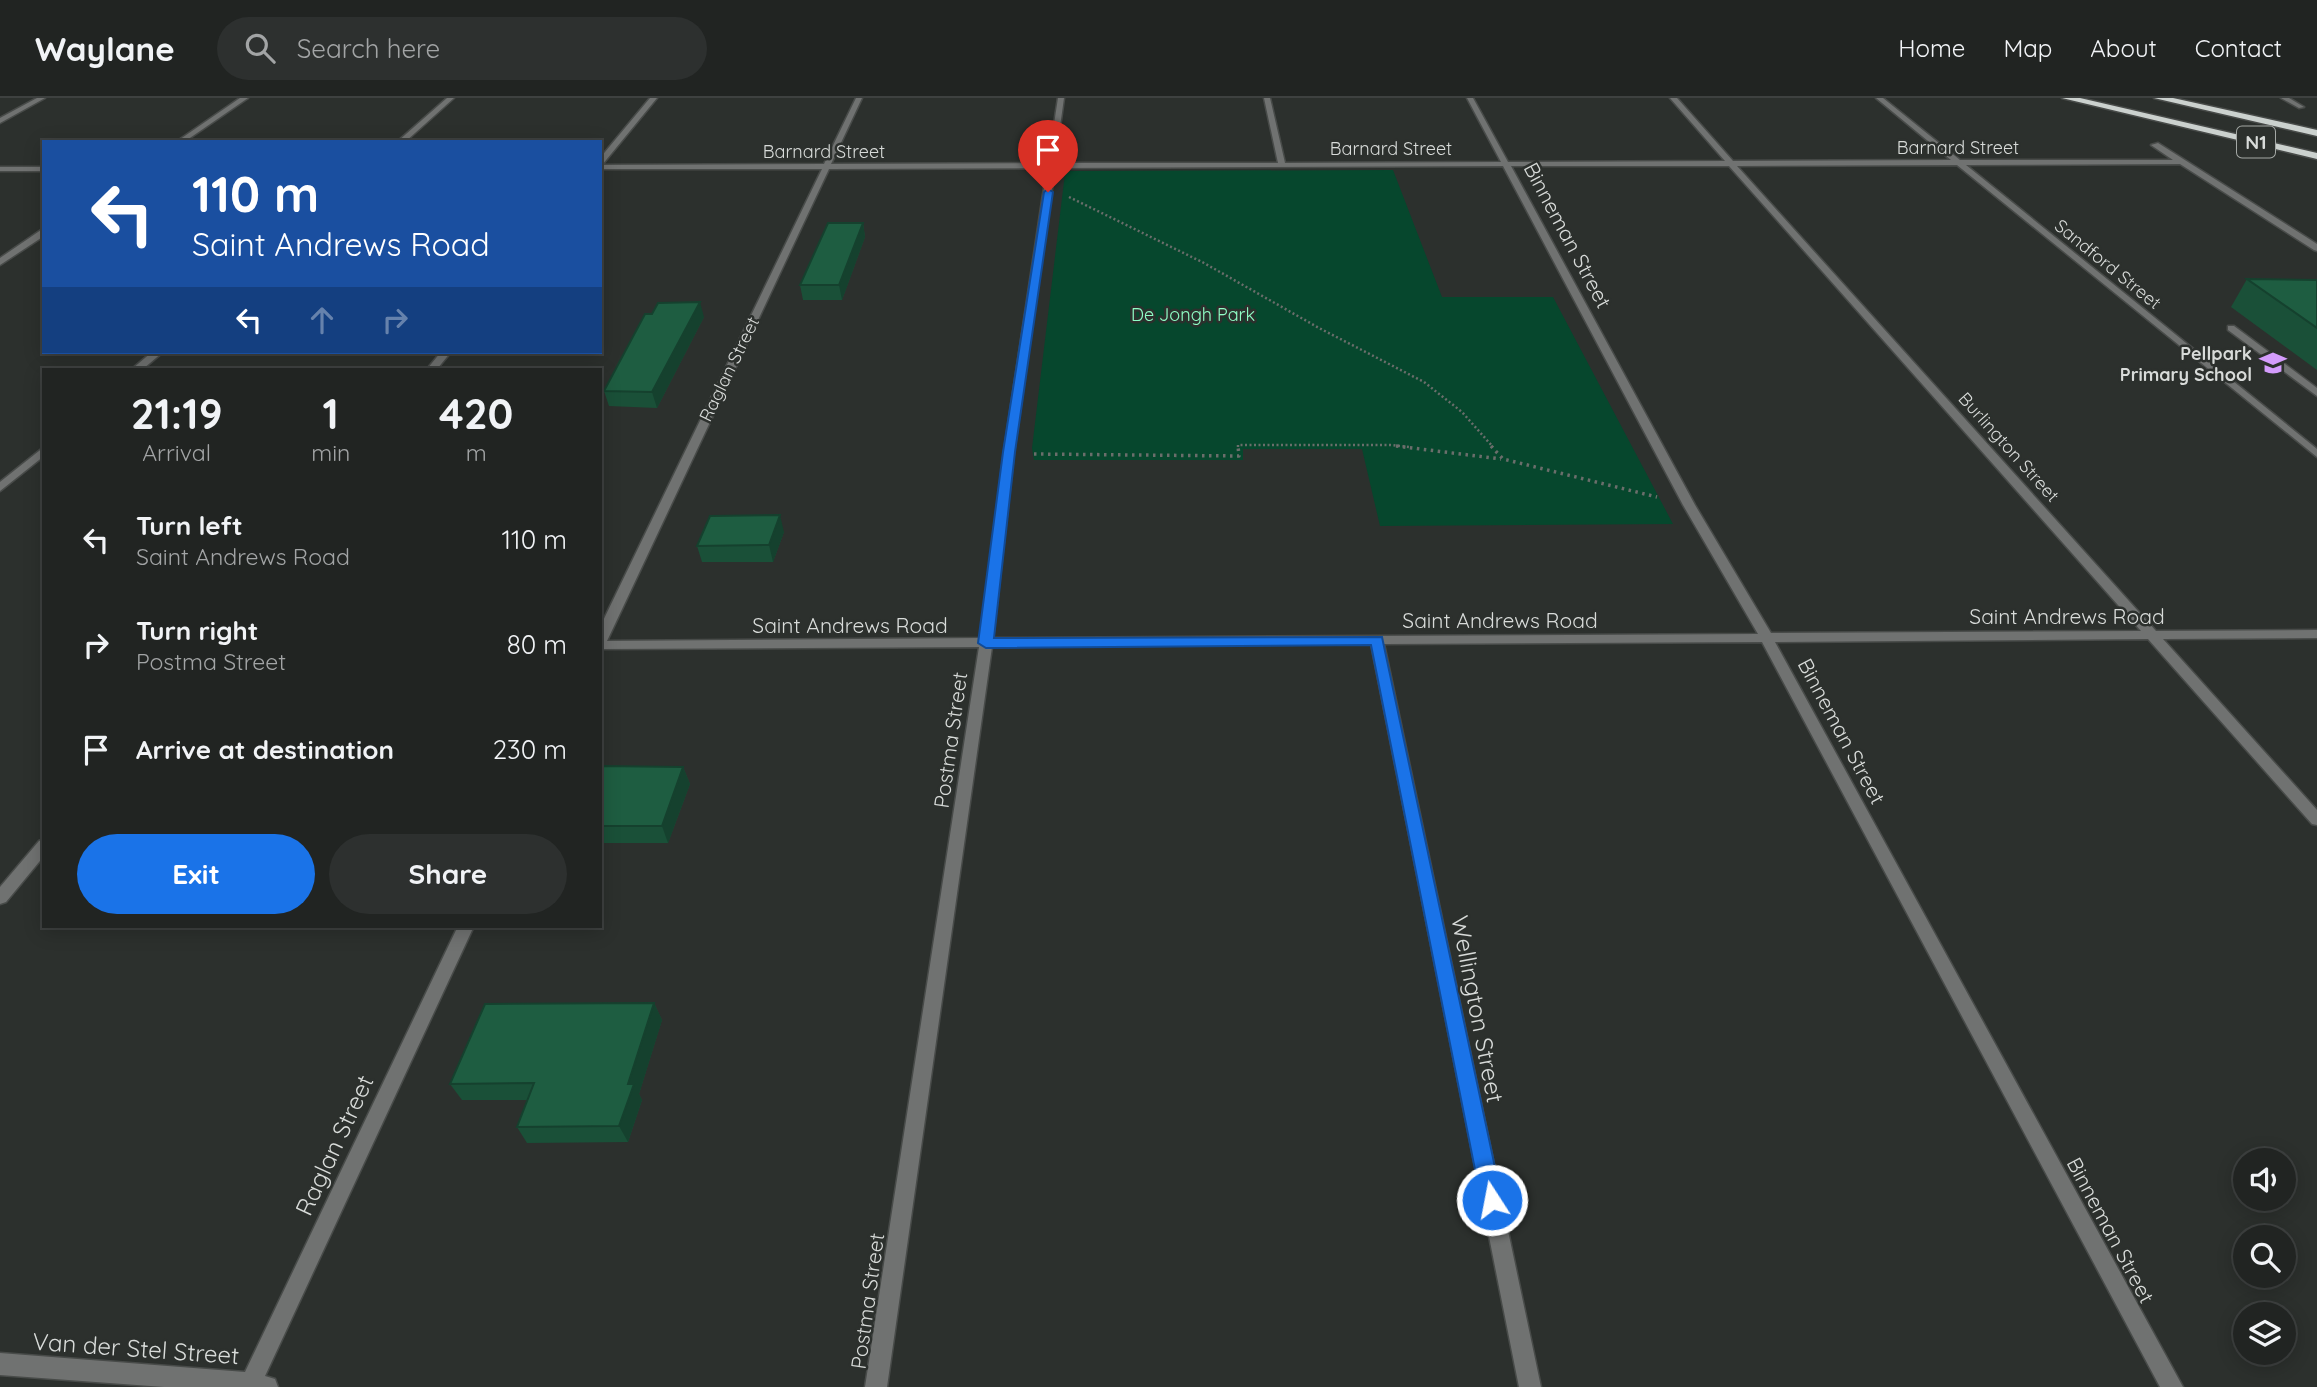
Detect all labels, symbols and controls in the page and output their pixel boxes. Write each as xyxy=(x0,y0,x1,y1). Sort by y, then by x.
search box xyxy=(217,17,707,80)
text: Waylane xyxy=(35,28,175,69)
icon: search xyxy=(241,29,279,67)
text: Search here xyxy=(297,32,440,65)
text: Home xyxy=(1898,33,1965,63)
text: Map xyxy=(2003,33,2052,63)
text: About xyxy=(2090,33,2157,63)
text: Contact xyxy=(2195,33,2282,63)
pin xyxy=(1018,120,1078,192)
road number: N1 xyxy=(2237,126,2275,158)
icon: arrive xyxy=(1029,131,1067,169)
street label: Barnard Street xyxy=(1897,136,2019,159)
street label: Barnard Street xyxy=(1330,137,1452,160)
street label: Barnard Street xyxy=(763,140,885,163)
street label: Binneman Street xyxy=(1519,158,1617,312)
text: 110 m xyxy=(192,163,319,224)
icon: left xyxy=(77,168,168,259)
street label: Sandford Street xyxy=(2050,214,2166,314)
text: Saint Andrews Road xyxy=(192,224,490,264)
icon: left xyxy=(230,301,268,339)
icon: ahead xyxy=(303,301,341,339)
icon: right xyxy=(376,301,414,339)
park label: De Jongh Park xyxy=(1131,303,1255,326)
street label: Raglan Street xyxy=(694,313,764,425)
place label: Pellpark Primary School xyxy=(2120,342,2252,386)
school or university icon: Pellpark Primary School xyxy=(2258,348,2288,378)
text: 21:19 xyxy=(131,387,223,440)
text: 1 xyxy=(323,387,339,440)
text: 420 xyxy=(439,387,513,440)
street label: Burlington Street xyxy=(1954,387,2064,507)
text: Arrival xyxy=(142,438,211,467)
text: min xyxy=(311,438,350,467)
text: m xyxy=(466,438,487,467)
text: Turn left xyxy=(136,509,243,542)
icon: left xyxy=(77,521,115,559)
text: 110 m xyxy=(501,523,567,556)
text: Saint Andrews Road xyxy=(136,542,350,571)
street label: Saint Andrews Road xyxy=(1969,603,2165,629)
street label: Saint Andrews Road xyxy=(1402,607,1598,633)
street label: Saint Andrews Road xyxy=(752,612,948,638)
text: Turn right xyxy=(136,614,258,647)
icon: right xyxy=(77,626,115,664)
text: 80 m xyxy=(507,628,567,661)
text: Postma Street xyxy=(136,647,286,676)
street label: Binneman Street xyxy=(1793,654,1891,808)
street label: Postma Street xyxy=(928,670,972,810)
icon: arrive xyxy=(77,731,115,769)
text: Arrive at destination xyxy=(136,733,394,766)
text: 230 m xyxy=(493,733,567,766)
button: Exit xyxy=(77,834,315,914)
button: Share xyxy=(329,834,567,914)
street label: Wellington Street xyxy=(1445,913,1511,1105)
street label: Raglan Street xyxy=(288,1070,380,1220)
map controls xyxy=(2233,1148,2296,1365)
button: sound xyxy=(2233,1148,2296,1211)
street label: Binneman Street xyxy=(2062,1153,2160,1307)
position arrow xyxy=(1455,1163,1529,1237)
button: search xyxy=(2233,1225,2296,1288)
street label: Postma Street xyxy=(845,1231,889,1371)
button: layers xyxy=(2233,1302,2296,1365)
street label: Van der Stel Street xyxy=(32,1326,240,1370)

